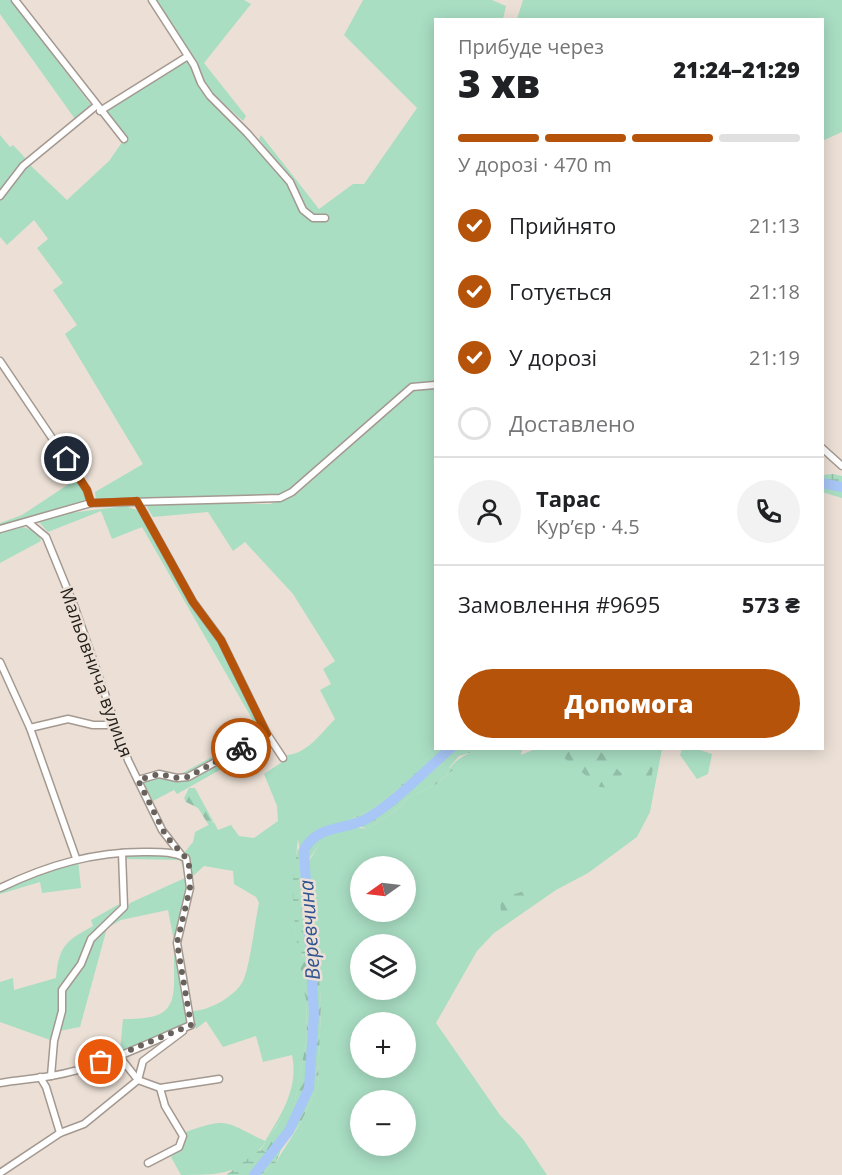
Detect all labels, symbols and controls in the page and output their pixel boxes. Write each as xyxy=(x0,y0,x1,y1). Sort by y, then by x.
text: Прибуде через xyxy=(458,33,604,60)
text: 21:24–21:29 xyxy=(673,54,800,84)
text: 3 хв xyxy=(458,56,540,109)
text: У дорозі · 470 m xyxy=(458,151,612,178)
icon: check xyxy=(458,209,491,242)
text: Прийнято xyxy=(509,210,616,240)
text: 21:13 xyxy=(749,212,800,239)
icon: check xyxy=(458,275,491,308)
text: Готується xyxy=(509,276,612,306)
text: 21:18 xyxy=(749,278,800,305)
icon: check xyxy=(458,341,491,374)
text: У дорозі xyxy=(509,342,597,372)
text: 21:19 xyxy=(749,344,800,371)
text: Доставлено xyxy=(509,408,635,438)
pin xyxy=(41,433,92,484)
icon: home xyxy=(50,442,83,475)
button: person xyxy=(458,480,521,543)
button: phone xyxy=(737,480,800,543)
text: Тарас xyxy=(536,483,601,513)
text: Кур’єр · 4.5 xyxy=(536,513,640,540)
street label: Мальовнича вулиця xyxy=(55,584,139,760)
text: Замовлення #9695 xyxy=(458,589,660,619)
text: 573 ₴ xyxy=(742,589,800,619)
button: Допомога xyxy=(458,669,800,738)
courier xyxy=(211,718,271,778)
icon: bike xyxy=(225,732,258,765)
north arrow xyxy=(350,856,416,922)
map controls xyxy=(350,856,416,1156)
water label: Веревчина xyxy=(292,879,326,981)
button: layers xyxy=(350,934,416,1000)
button: + xyxy=(350,1012,416,1078)
pin xyxy=(75,1036,126,1087)
icon: bag xyxy=(84,1045,117,1078)
button: − xyxy=(350,1090,416,1156)

